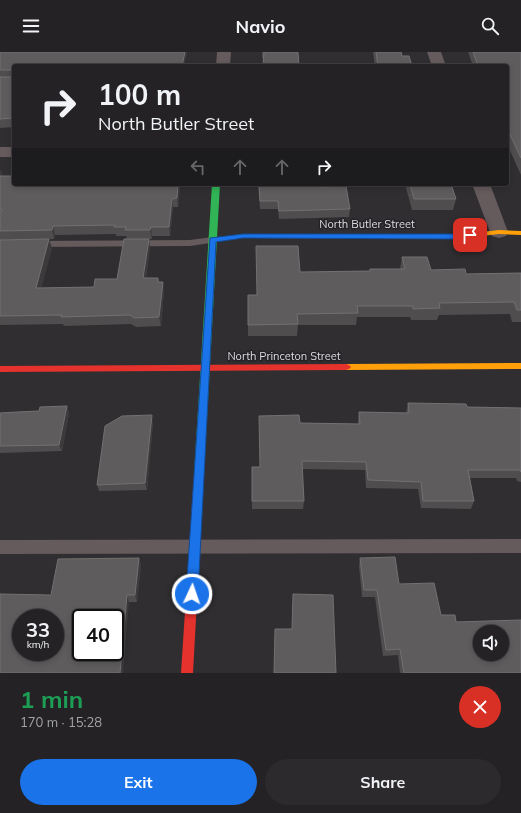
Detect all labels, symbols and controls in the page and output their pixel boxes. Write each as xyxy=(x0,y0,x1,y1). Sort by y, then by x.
icon: menu xyxy=(20,15,42,37)
text: Navio xyxy=(236,15,285,38)
icon: search xyxy=(479,15,501,37)
text: 100 m xyxy=(98,77,181,112)
icon: right xyxy=(32,80,84,132)
text: North Butler Street xyxy=(98,112,254,135)
icon: left xyxy=(187,156,209,178)
icon: ahead xyxy=(229,156,251,178)
icon: ahead xyxy=(271,156,293,178)
icon: right xyxy=(313,156,335,178)
street label: North Butler Street xyxy=(319,217,415,231)
pin xyxy=(453,218,487,252)
icon: arrive xyxy=(459,224,481,246)
street label: North Princeton Street xyxy=(227,349,341,363)
position arrow xyxy=(171,573,213,615)
speed limit sign: 40 xyxy=(72,609,124,661)
text: 33 xyxy=(26,617,50,642)
map controls xyxy=(473,625,509,661)
button: sound xyxy=(473,625,509,661)
text: km/h xyxy=(27,638,49,651)
text: 1 min xyxy=(20,684,83,714)
button: close xyxy=(459,686,501,728)
text: 170 m · 15:28 xyxy=(20,714,102,730)
button: Exit xyxy=(20,759,257,805)
button: Share xyxy=(265,759,501,805)

